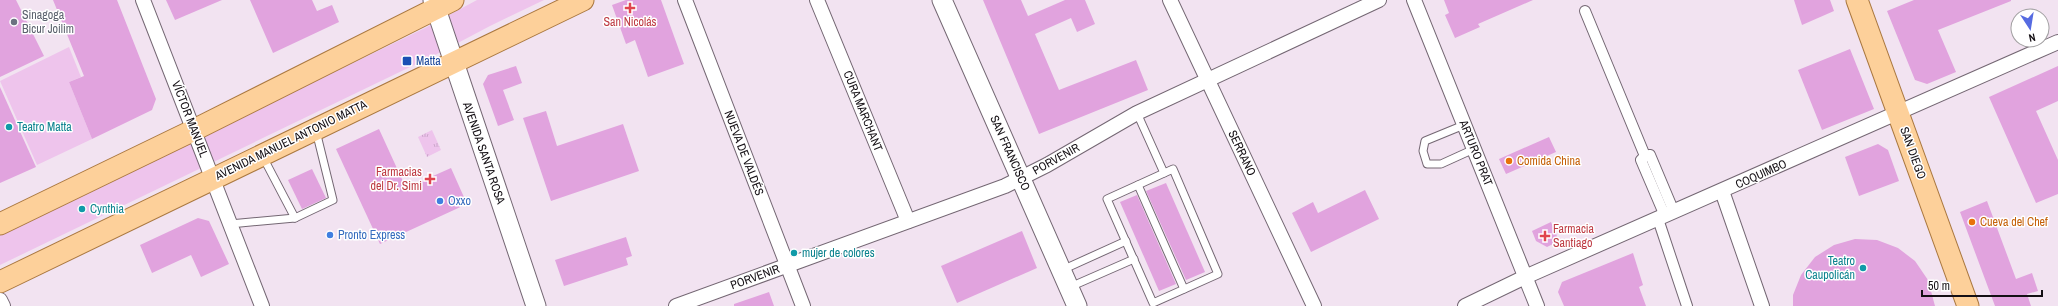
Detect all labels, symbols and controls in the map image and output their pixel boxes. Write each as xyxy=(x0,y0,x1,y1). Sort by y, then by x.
marker: San Nicolás xyxy=(625,3,635,13)
place label: Sinagoga Bicur Joilim xyxy=(22,7,74,37)
north arrow xyxy=(2010,8,2050,48)
place label: San Nicolás xyxy=(603,14,657,30)
marker: Sinagoga Bicur Joilim xyxy=(9,17,19,27)
text: N xyxy=(2027,30,2037,45)
place label: Matta xyxy=(416,53,441,69)
marker: Matta xyxy=(401,55,413,67)
street label: CURA MARCHANT xyxy=(840,68,886,154)
street label: VÍCTOR MANUEL xyxy=(168,78,212,160)
street label: AVENIDA MANUEL ANTONIO MATTA xyxy=(212,96,370,184)
street label: AVENIDA SANTA ROSA xyxy=(459,99,509,207)
street label: NUEVA DE VALDÉS xyxy=(720,108,768,198)
street label: SAN FRANCISCO xyxy=(986,113,1034,194)
street label: ARTURO PRAT xyxy=(1455,117,1496,188)
place label: Teatro Matta xyxy=(17,119,72,135)
marker: Teatro Matta xyxy=(4,122,14,132)
street label: SAN DIEGO xyxy=(1896,125,1930,182)
street label: SERRANO xyxy=(1224,128,1260,179)
street label: PORVENIR xyxy=(1030,140,1082,178)
place label: Comida China xyxy=(1517,153,1581,169)
street label: COQUIMBO xyxy=(1733,155,1790,192)
marker: Comida China xyxy=(1504,156,1514,166)
place label: Farmacias del Dr. Simi xyxy=(371,164,422,194)
marker: Farmacias del Dr. Simi xyxy=(425,174,435,184)
place label: Oxxo xyxy=(448,193,471,209)
marker: Oxxo xyxy=(435,196,445,206)
place label: Cynthia xyxy=(90,201,124,217)
marker: Cynthia xyxy=(77,204,87,214)
place label: Cueva del Chef xyxy=(1980,214,2048,230)
marker: Cueva del Chef xyxy=(1967,217,1977,227)
place label: Farmacia Santiago xyxy=(1553,221,1595,251)
place label: Pronto Express xyxy=(338,227,405,243)
marker: Pronto Express xyxy=(325,230,335,240)
marker: Farmacia Santiago xyxy=(1540,231,1550,241)
place label: mujer de colores xyxy=(802,245,875,261)
marker: mujer de colores xyxy=(789,248,799,258)
place label: Teatro Caupolicán xyxy=(1805,253,1855,283)
street label: PORVENIR xyxy=(728,261,782,293)
marker: Teatro Caupolicán xyxy=(1858,263,1868,273)
scale bar xyxy=(1922,272,2042,298)
text: 50 m xyxy=(1928,278,1950,294)

